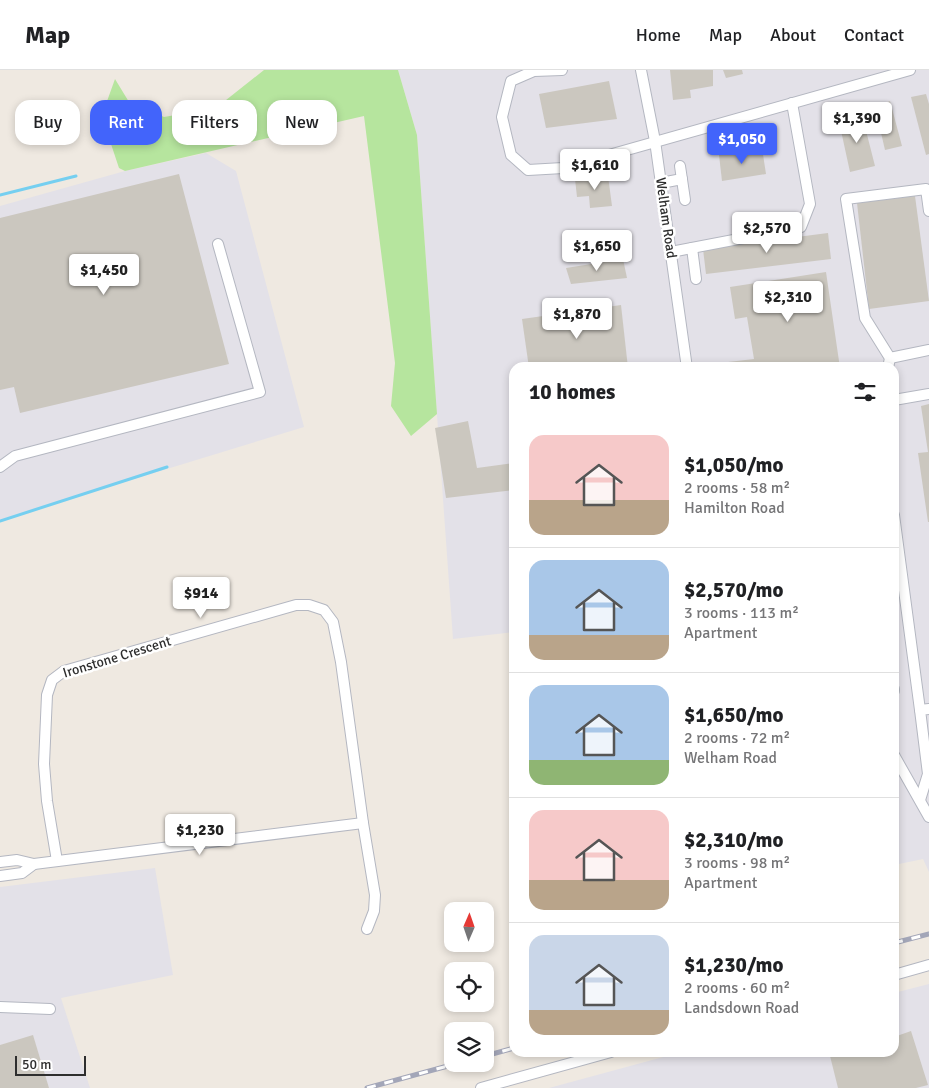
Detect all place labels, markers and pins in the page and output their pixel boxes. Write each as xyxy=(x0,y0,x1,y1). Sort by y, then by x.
pin: $1,390 xyxy=(816,102,898,144)
pin: $1,050 xyxy=(701,122,783,165)
pin: $1,610 xyxy=(554,148,636,191)
pin: $2,570 xyxy=(726,212,808,254)
pin: $1,650 xyxy=(556,230,638,272)
pin: $1,450 xyxy=(63,254,145,296)
pin: $2,310 xyxy=(747,280,829,323)
pin: $1,870 xyxy=(536,298,618,340)
pin: $914 xyxy=(171,576,231,619)
pin: $1,230 xyxy=(159,814,241,856)

